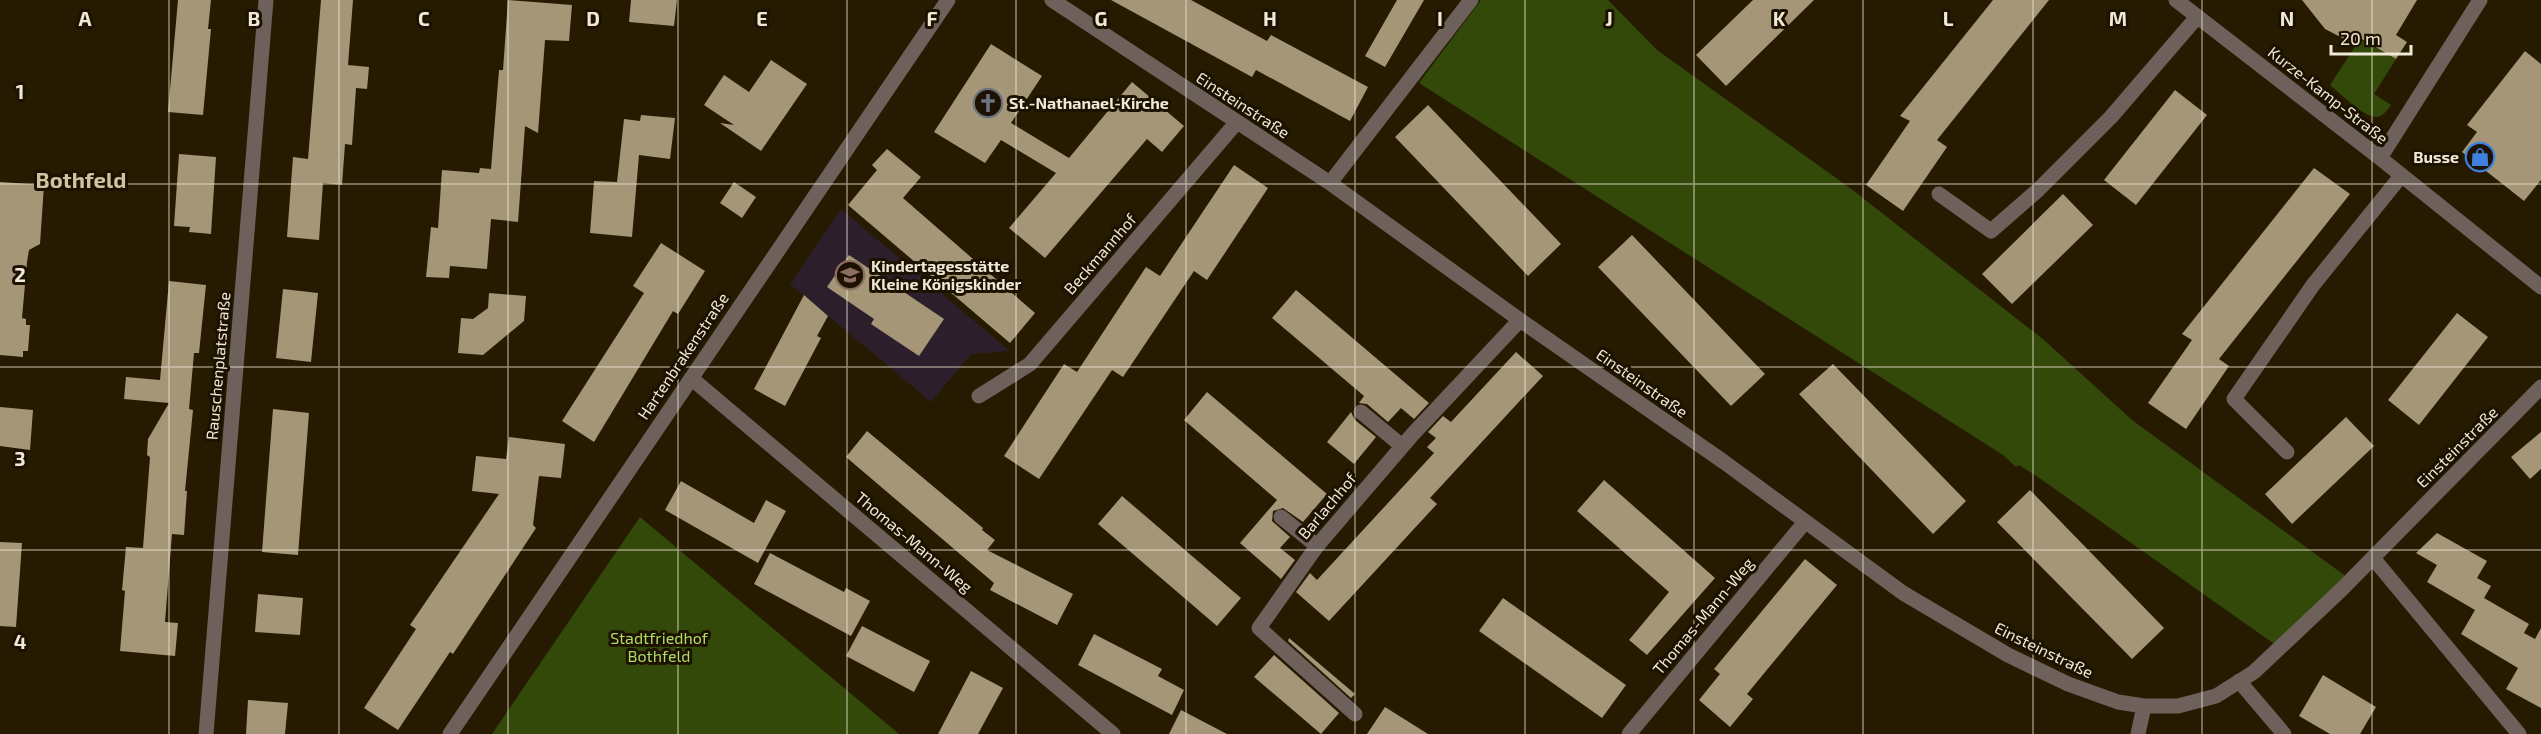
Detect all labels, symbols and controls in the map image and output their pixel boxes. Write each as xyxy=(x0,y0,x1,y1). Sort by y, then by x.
text: A xyxy=(78,6,92,30)
text: B xyxy=(248,6,260,30)
text: C xyxy=(418,6,430,30)
text: D xyxy=(586,6,600,30)
text: E xyxy=(756,6,768,30)
text: F xyxy=(926,6,938,30)
text: G xyxy=(1095,6,1107,30)
text: H xyxy=(1263,6,1277,30)
text: I xyxy=(1437,6,1443,30)
text: J xyxy=(1605,6,1613,30)
text: K xyxy=(1773,6,1786,30)
text: L xyxy=(1943,6,1954,30)
text: M xyxy=(2109,6,2127,30)
text: N xyxy=(2280,6,2294,30)
scale bar xyxy=(2331,18,2410,56)
text: 20 m xyxy=(2340,27,2381,49)
street label: Kurze-Kamp-Straße xyxy=(2265,42,2392,147)
street label: Einsteinstraße xyxy=(1193,67,1293,142)
text: 1 xyxy=(16,79,24,103)
church icon: St.-Nathanael-Kirche xyxy=(972,87,1004,119)
place label: St.-Nathanael-Kirche xyxy=(1009,93,1169,112)
shop icon: Busse xyxy=(2464,141,2496,173)
place label: Busse xyxy=(2413,147,2459,166)
district label: Bothfeld xyxy=(36,166,126,192)
street label: Beckmannhof xyxy=(1060,209,1140,298)
place label: Kindertagesstätte Kleine Königskinder xyxy=(871,256,1022,293)
school or university icon: Kindertagesstätte Kleine Königskinder xyxy=(834,259,866,291)
text: 2 xyxy=(14,262,26,286)
street label: Hartenbrakenstraße xyxy=(633,289,732,423)
street label: Rauschenplatstraße xyxy=(202,291,233,441)
street label: Einsteinstraße xyxy=(1593,344,1692,421)
street label: Einsteinstraße xyxy=(2412,402,2501,491)
text: 3 xyxy=(14,446,26,470)
street label: Barlachhof xyxy=(1294,468,1360,543)
street label: Thomas-Mann-Weg xyxy=(852,487,977,596)
street label: Thomas-Mann-Weg xyxy=(1648,553,1757,678)
street label: Einsteinstraße xyxy=(1992,618,2097,682)
park label: Stadtfriedhof Bothfeld xyxy=(610,628,709,665)
text: 4 xyxy=(14,629,27,653)

